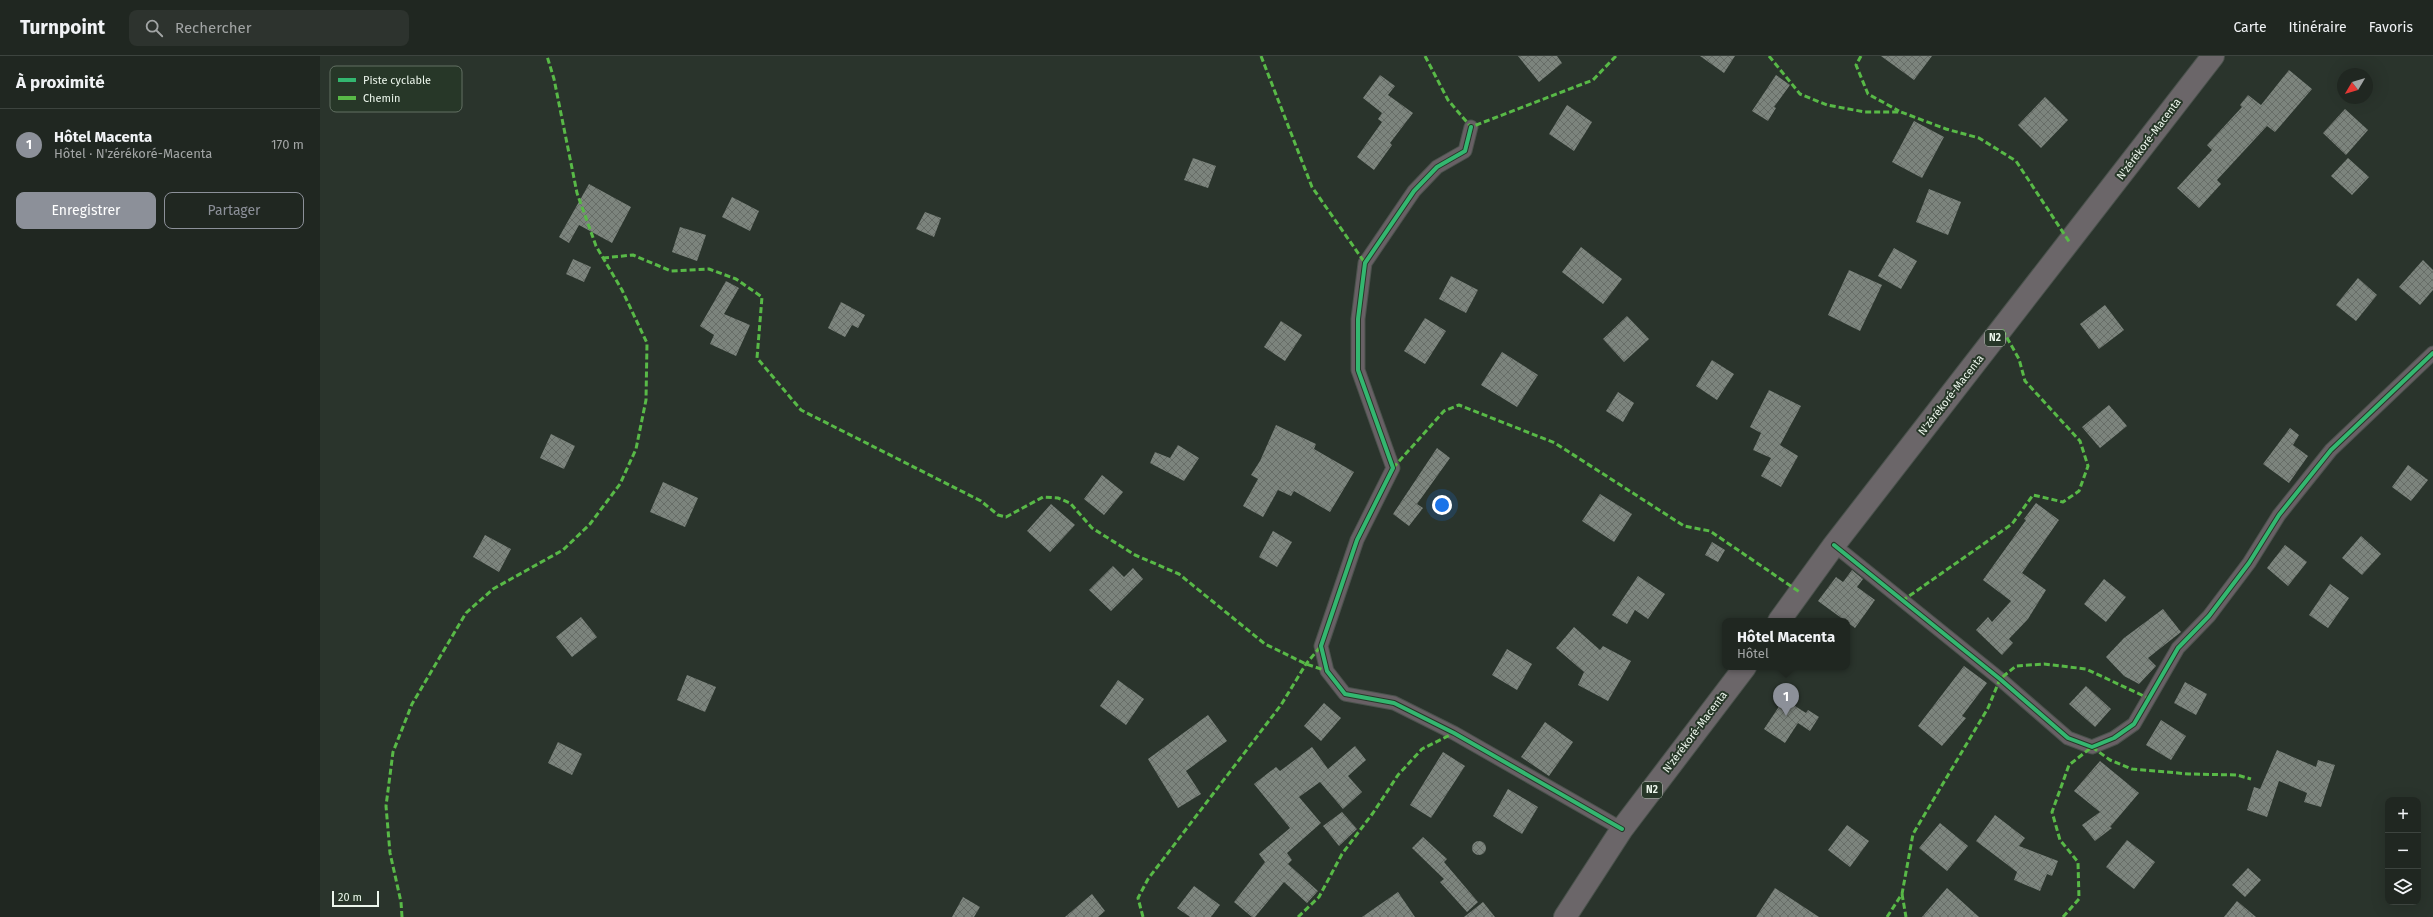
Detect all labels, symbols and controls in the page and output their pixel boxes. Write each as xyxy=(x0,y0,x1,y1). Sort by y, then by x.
search box xyxy=(129,10,409,46)
text: Turnpoint xyxy=(20,16,105,39)
icon: search xyxy=(143,17,165,39)
text: Rechercher xyxy=(175,19,251,37)
text: Carte xyxy=(2233,19,2267,36)
text: Itinéraire xyxy=(2289,19,2347,36)
text: Favoris xyxy=(2369,19,2413,36)
legend xyxy=(330,66,462,112)
north arrow xyxy=(2337,68,2373,104)
text: À proximité xyxy=(16,72,105,93)
text: Piste cyclable xyxy=(363,74,431,87)
text: Chemin xyxy=(363,92,400,105)
street label: N'zérékoré-Macenta xyxy=(2114,96,2184,182)
text: Hôtel Macenta xyxy=(54,128,152,146)
text: 1 xyxy=(26,137,32,152)
text: 170 m xyxy=(271,137,304,152)
text: Hôtel · N'zérékoré-Macenta xyxy=(54,146,212,161)
button: Enregistrer xyxy=(16,192,156,229)
button: Partager xyxy=(164,192,304,229)
road number: N2 xyxy=(1985,330,2005,346)
street label: N'zérékoré-Macenta xyxy=(1916,352,1986,438)
your location xyxy=(1432,495,1452,515)
popup xyxy=(1722,618,1850,670)
text: Hôtel Macenta xyxy=(1737,628,1835,646)
text: Hôtel xyxy=(1737,646,1769,661)
pin: 1 xyxy=(1773,683,1799,716)
street label: N'zérékoré-Macenta xyxy=(1660,689,1730,775)
road number: N2 xyxy=(1642,782,1662,798)
map controls xyxy=(2385,797,2421,905)
button: + xyxy=(2385,797,2421,833)
button: − xyxy=(2385,833,2421,869)
button: layers xyxy=(2385,869,2421,905)
scale bar xyxy=(332,889,379,908)
text: 20 m xyxy=(338,891,362,904)

